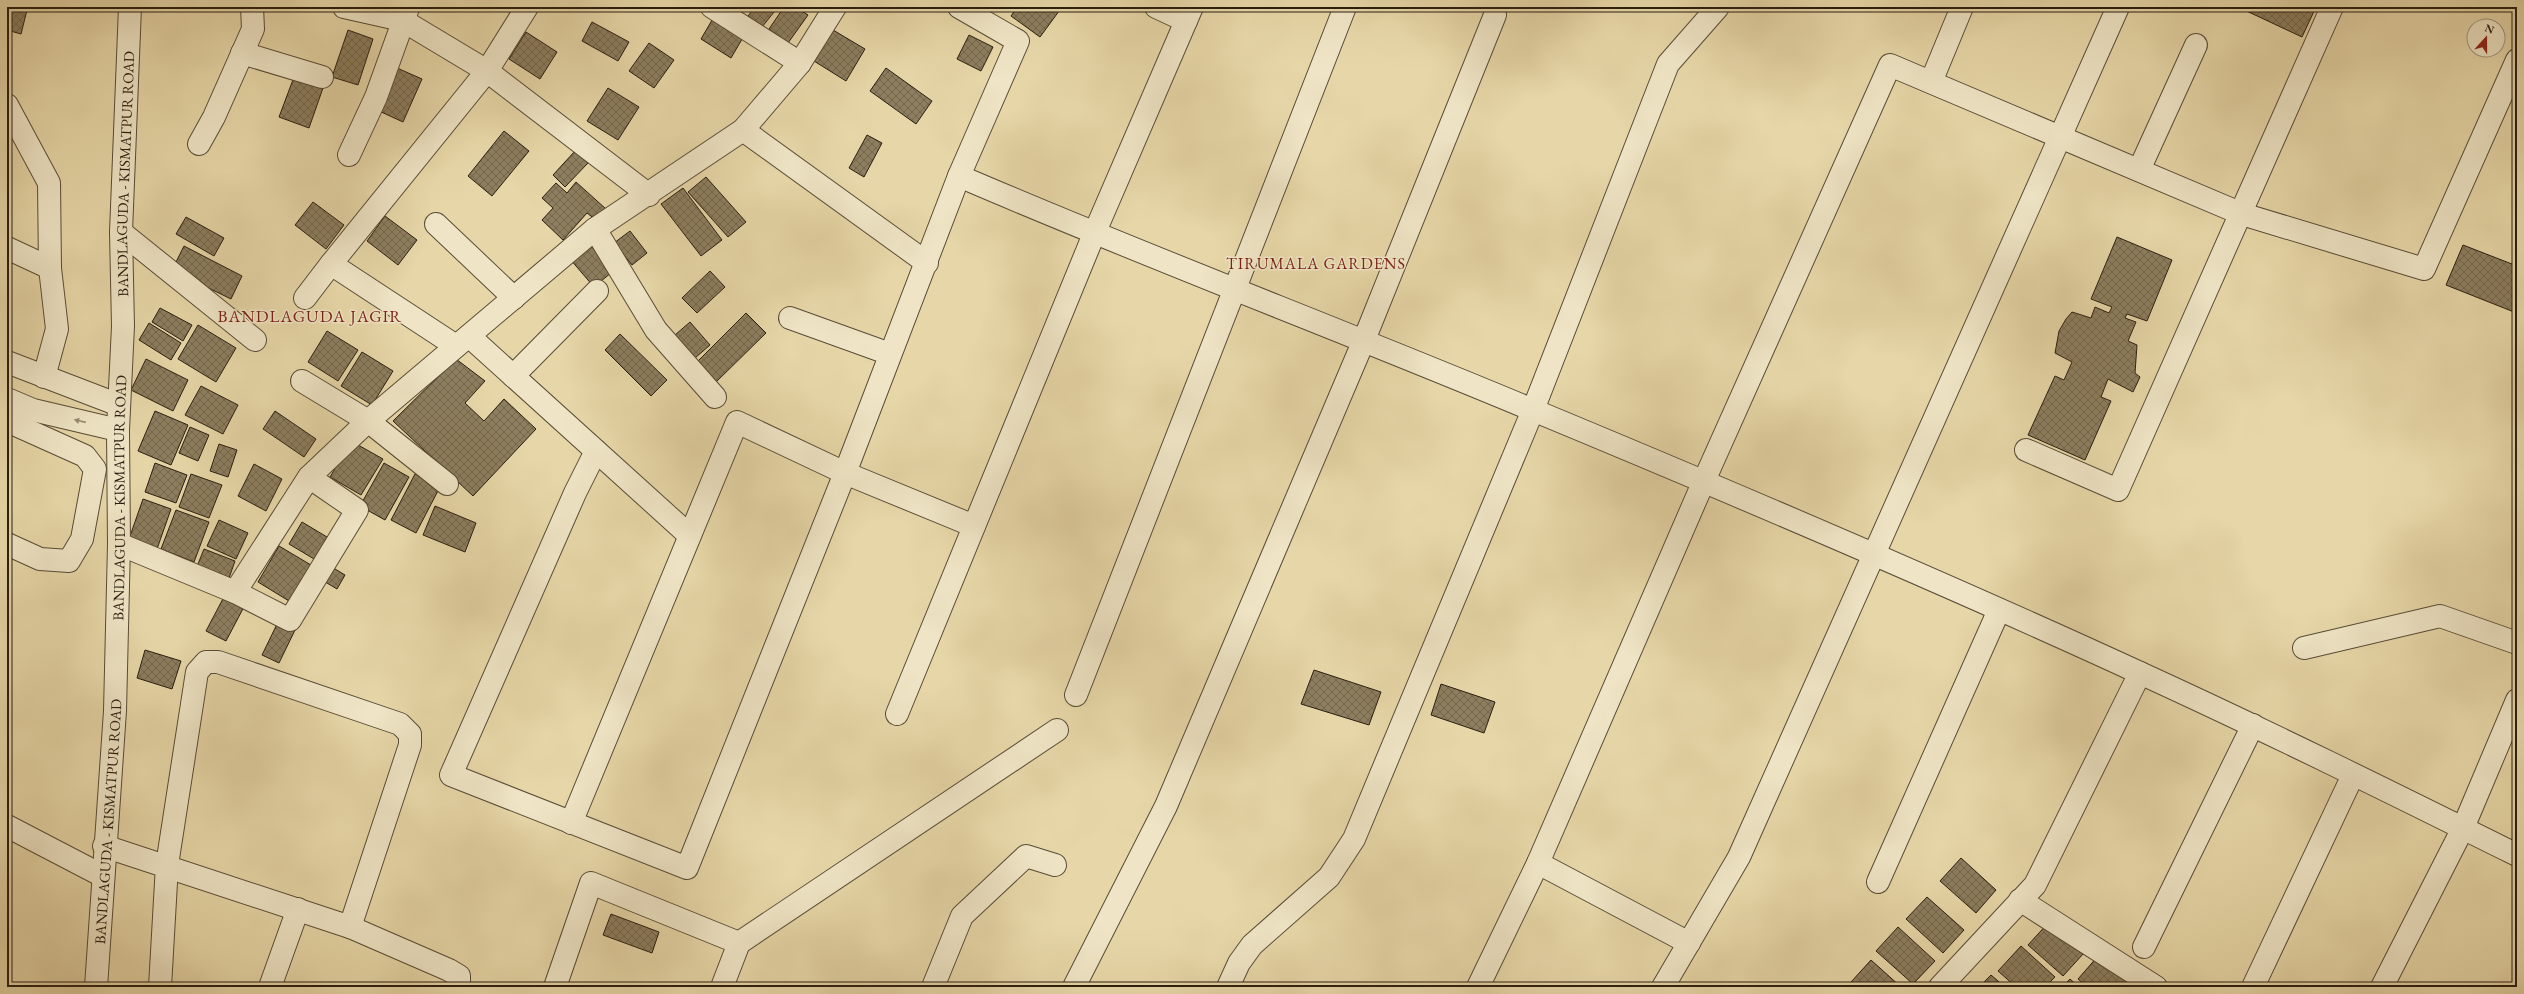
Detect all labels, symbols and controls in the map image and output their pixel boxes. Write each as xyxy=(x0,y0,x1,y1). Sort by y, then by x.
north arrow xyxy=(2466,18,2506,58)
text: N xyxy=(2483,21,2496,37)
street label: BANDLAGUDA - KISMATPUR ROAD xyxy=(111,51,138,297)
district label: TIRUMALA GARDENS xyxy=(1226,253,1406,274)
district label: BANDLAGUDA JAGIR xyxy=(218,305,402,327)
street label: BANDLAGUDA - KISMATPUR ROAD xyxy=(108,374,130,621)
one-way arrow xyxy=(74,418,86,424)
street label: BANDLAGUDA - KISMATPUR ROAD xyxy=(89,698,125,945)

